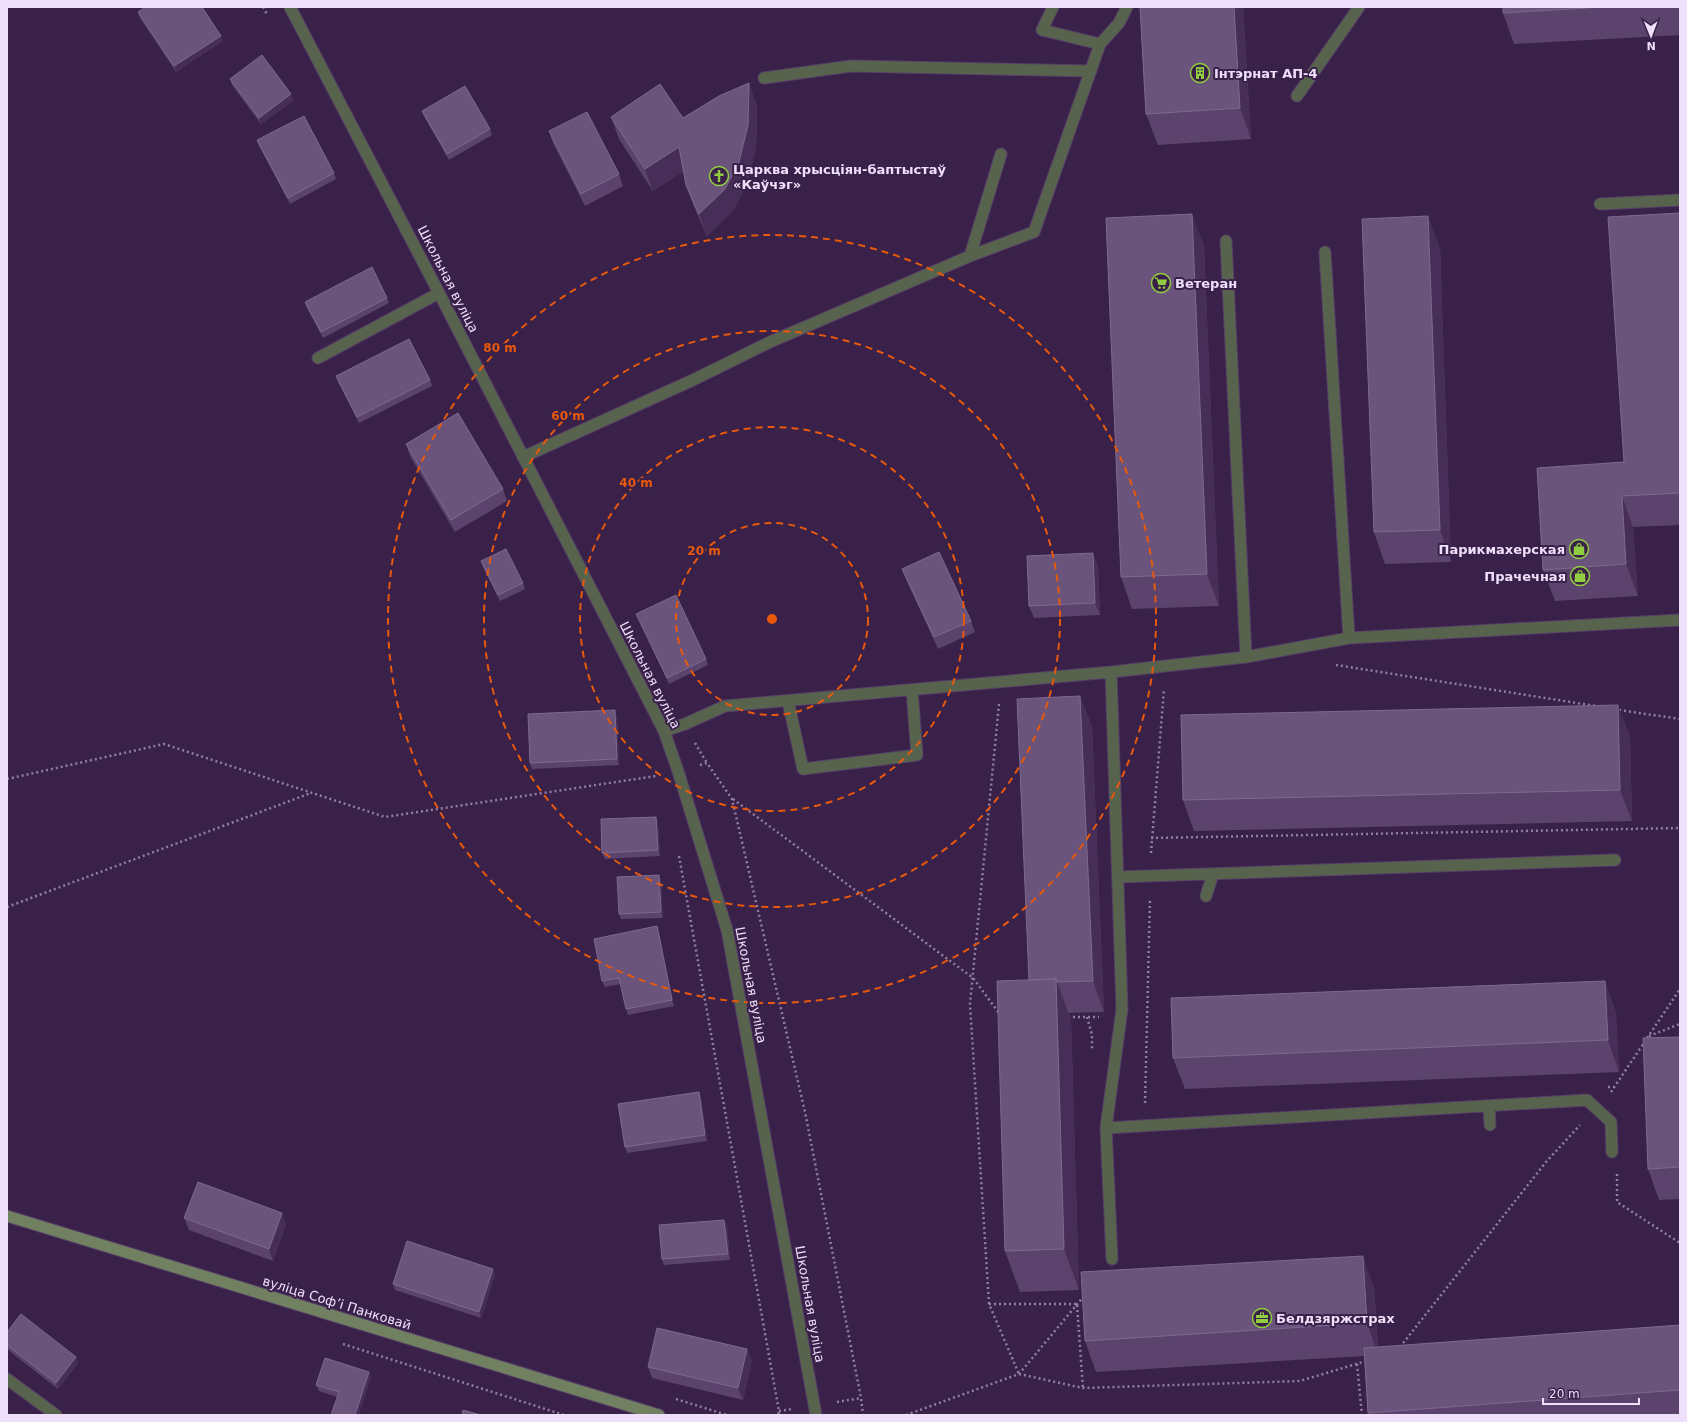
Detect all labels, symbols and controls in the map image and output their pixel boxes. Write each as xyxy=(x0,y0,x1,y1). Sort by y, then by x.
north arrow xyxy=(1631,16,1671,56)
text: N xyxy=(1646,39,1656,52)
building icon: Інтэрнат АП-4 xyxy=(1189,62,1211,84)
place label: Інтэрнат АП-4 xyxy=(1214,66,1318,81)
place label: Царква хрысціян-баптыстаў «Каўчэг» xyxy=(733,162,947,192)
church icon: Царква хрысціян-баптыстаў «Каўчэг» xyxy=(708,165,730,187)
street label: Школьная вуліца xyxy=(414,223,482,335)
supermarket icon: Ветеран xyxy=(1150,272,1172,294)
place label: Ветеран xyxy=(1175,276,1237,291)
text: 80 m xyxy=(483,341,517,355)
text: 60 m xyxy=(551,409,585,423)
text: 40 m xyxy=(619,476,653,490)
shop icon: Парикмахерская xyxy=(1568,538,1590,560)
place label: Парикмахерская xyxy=(1439,542,1565,557)
text: 20 m xyxy=(687,544,721,558)
shop icon: Прачечная xyxy=(1569,565,1591,587)
place label: Прачечная xyxy=(1484,569,1566,584)
centre of rings xyxy=(765,612,779,626)
street label: Школьная вуліца xyxy=(616,619,684,731)
street label: Школьная вуліца xyxy=(732,926,770,1044)
street label: Школьная вуліца xyxy=(792,1245,828,1363)
street label: вуліца Софʼі Панковай xyxy=(261,1273,413,1333)
office icon: Белдзяржстрах xyxy=(1251,1307,1273,1329)
place label: Белдзяржстрах xyxy=(1276,1311,1395,1326)
scale bar xyxy=(1543,1380,1639,1406)
text: 20 m xyxy=(1549,1387,1580,1401)

